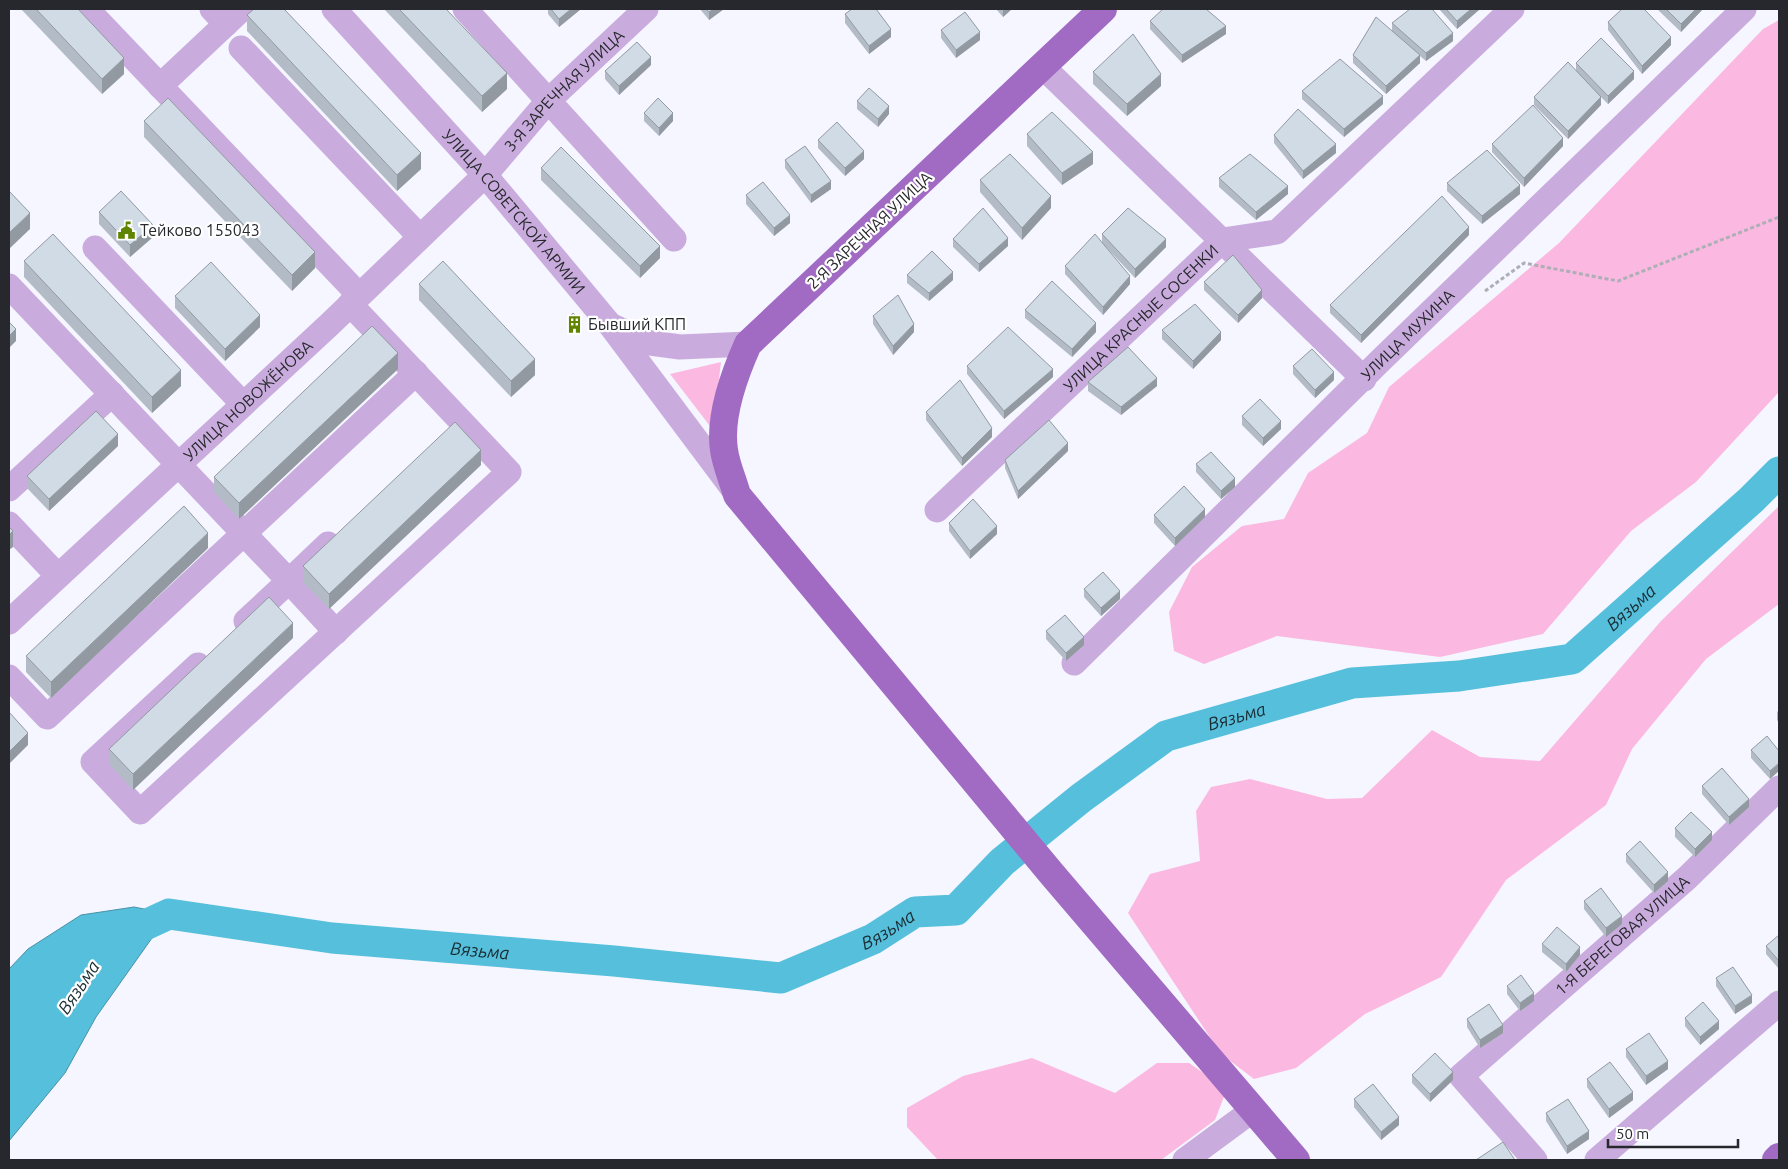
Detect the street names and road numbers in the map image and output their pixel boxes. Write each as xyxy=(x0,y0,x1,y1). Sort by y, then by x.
street label: 3-Я ЗАРЕЧНАЯ УЛИЦА xyxy=(500,25,628,155)
street label: УЛИЦА СОВЕТСКОЙ АРМИИ xyxy=(439,126,589,297)
street label: 2-Я ЗАРЕЧНАЯ УЛИЦА xyxy=(803,167,935,292)
street label: УЛИЦА КРАСНЫЕ СОСЕНКИ xyxy=(1060,241,1222,395)
street label: УЛИЦА МУХИНА xyxy=(1357,285,1458,384)
street label: УЛИЦА НОВОЖЁНОВА xyxy=(180,336,316,464)
street label: 1-Я БЕРЕГОВАЯ УЛИЦА xyxy=(1551,871,1693,998)

